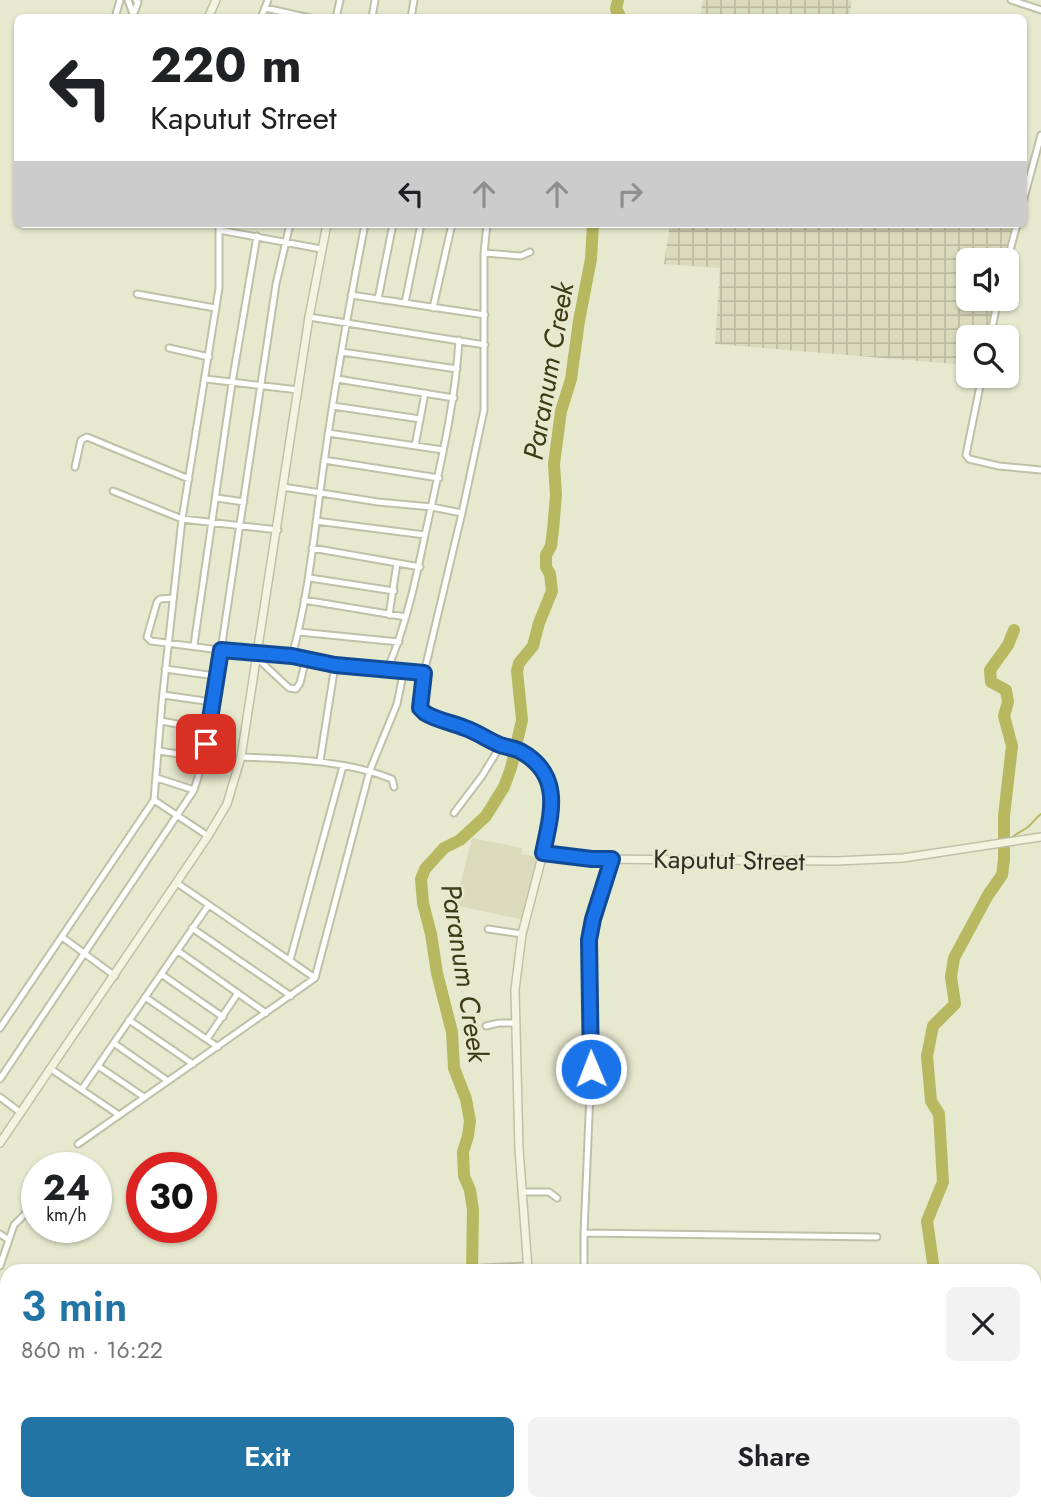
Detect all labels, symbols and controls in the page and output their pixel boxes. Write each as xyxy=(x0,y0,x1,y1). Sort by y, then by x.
text: 220 m xyxy=(150,30,302,100)
icon: left xyxy=(35,42,126,133)
text: Kaputut Street xyxy=(150,95,337,141)
icon: left xyxy=(392,175,430,213)
icon: ahead xyxy=(465,175,503,213)
icon: ahead xyxy=(538,175,576,213)
icon: right xyxy=(611,175,649,213)
map controls xyxy=(956,248,1019,388)
button: sound xyxy=(956,248,1019,311)
water label: Paranum Creek xyxy=(513,278,584,463)
button: search xyxy=(956,325,1019,388)
pin xyxy=(176,714,236,774)
icon: arrive xyxy=(187,725,225,763)
street label: Kaputut Street xyxy=(653,840,806,880)
water label: Paranum Creek xyxy=(430,881,499,1066)
position arrow xyxy=(554,1032,628,1106)
speed limit sign: 30 xyxy=(126,1152,217,1243)
text: 24 xyxy=(43,1163,90,1213)
text: km/h xyxy=(46,1202,87,1228)
text: 3 min xyxy=(21,1276,127,1337)
button: close xyxy=(946,1287,1020,1361)
text: 860 m · 16:22 xyxy=(21,1333,163,1367)
button: Exit xyxy=(21,1417,514,1497)
button: Share xyxy=(528,1417,1020,1497)

